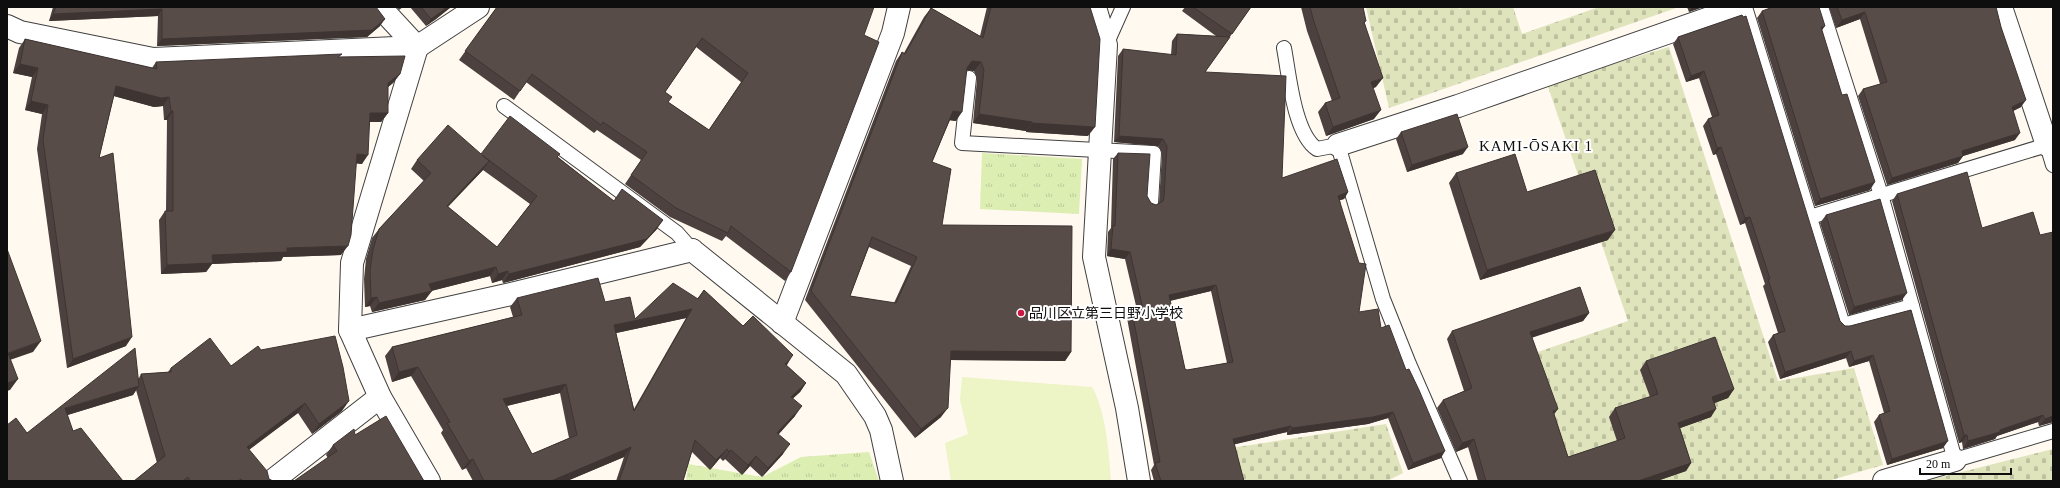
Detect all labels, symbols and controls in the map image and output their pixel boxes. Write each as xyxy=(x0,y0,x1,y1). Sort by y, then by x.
district label: KAMI-ŌSAKI 1 xyxy=(1479,138,1593,154)
place label: 品川区立第三日野小学校 xyxy=(1029,305,1183,321)
marker: 品川区立第三日野小学校 xyxy=(1016,308,1026,318)
scale bar xyxy=(1920,450,2011,476)
text: 20 m xyxy=(1926,457,1951,471)

